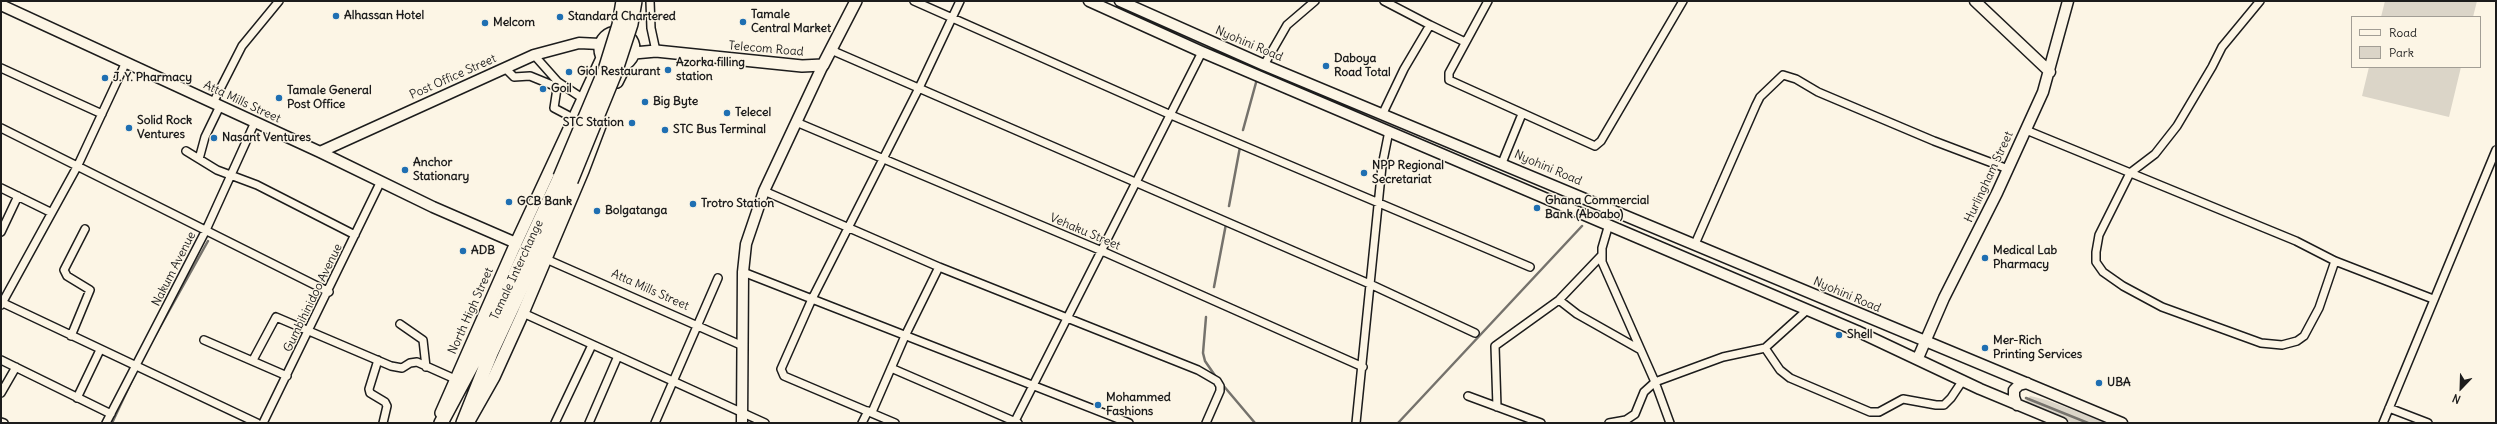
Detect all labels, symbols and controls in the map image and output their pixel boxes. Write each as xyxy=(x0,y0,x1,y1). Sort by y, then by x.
place label: Tamale Central Market xyxy=(751,8,831,36)
place label: Alhassan Hotel xyxy=(344,9,424,23)
place label: Standard Chartered xyxy=(568,10,676,24)
marker: Alhassan Hotel xyxy=(331,11,341,21)
marker: Standard Chartered xyxy=(555,12,565,22)
place label: Melcom xyxy=(493,16,535,30)
legend xyxy=(2351,16,2481,68)
marker: Tamale Central Market xyxy=(738,17,748,27)
marker: Melcom xyxy=(480,18,490,28)
street label: Nyohini Road xyxy=(1213,23,1285,65)
text: Road xyxy=(2389,25,2417,40)
street label: Telecom Road xyxy=(728,39,804,59)
text: Park xyxy=(2389,45,2414,60)
street label: Post Office Street xyxy=(408,51,498,103)
place label: Daboya Road Total xyxy=(1334,52,1391,80)
place label: Azorka filling station xyxy=(676,56,745,84)
marker: Daboya Road Total xyxy=(1321,61,1331,71)
place label: Giol Restaurant xyxy=(577,65,660,79)
marker: Azorka filling station xyxy=(663,65,673,75)
marker: Giol Restaurant xyxy=(564,67,574,77)
place label: J. Y. Pharmacy xyxy=(113,71,192,85)
marker: J. Y. Pharmacy xyxy=(100,73,110,83)
street label: Atta Mills Street xyxy=(201,78,283,126)
place label: Goil xyxy=(551,82,572,96)
place label: Tamale General Post Office xyxy=(287,84,372,112)
marker: Goil xyxy=(538,84,548,94)
marker: Tamale General Post Office xyxy=(274,93,284,103)
place label: Big Byte xyxy=(653,95,698,109)
marker: Big Byte xyxy=(640,97,650,107)
place label: Telecel xyxy=(735,106,771,120)
marker: Telecel xyxy=(722,108,732,118)
place label: Solid Rock Ventures xyxy=(137,114,192,142)
place label: STC Station xyxy=(563,116,624,130)
marker: STC Station xyxy=(627,118,637,128)
marker: Solid Rock Ventures xyxy=(124,123,134,133)
place label: STC Bus Terminal xyxy=(673,123,766,137)
marker: STC Bus Terminal xyxy=(660,125,670,135)
street label: Hurlingham Street xyxy=(1962,129,2016,225)
place label: Nasant Ventures xyxy=(222,131,311,145)
marker: Nasant Ventures xyxy=(209,133,219,143)
street label: Nyohini Road xyxy=(1512,147,1584,189)
place label: Anchor Stationary xyxy=(413,156,469,184)
place label: NPP Regional Secretariat xyxy=(1372,159,1444,187)
marker: Anchor Stationary xyxy=(400,165,410,175)
marker: NPP Regional Secretariat xyxy=(1359,168,1369,178)
place label: Ghana Commercial Bank (Aboabo) xyxy=(1545,194,1649,222)
place label: GCB Bank xyxy=(517,195,572,209)
marker: GCB Bank xyxy=(504,197,514,207)
place label: Trotro Station xyxy=(701,197,774,211)
marker: Trotro Station xyxy=(688,199,698,209)
marker: Ghana Commercial Bank (Aboabo) xyxy=(1532,203,1542,213)
place label: Bolgatanga xyxy=(605,204,667,218)
marker: Bolgatanga xyxy=(592,206,602,216)
street label: Vehaku Street xyxy=(1048,211,1122,253)
street label: Tamale Interchange xyxy=(487,218,547,322)
street label: Nakum Avenue xyxy=(149,229,199,309)
street label: Gumbihinidoo Avenue xyxy=(281,242,345,354)
place label: ADB xyxy=(471,244,495,258)
place label: Medical Lab Pharmacy xyxy=(1993,244,2057,272)
marker: ADB xyxy=(458,246,468,256)
marker: Medical Lab Pharmacy xyxy=(1980,253,1990,263)
street label: North High Street xyxy=(445,265,497,357)
street label: Atta Mills Street xyxy=(609,266,691,314)
street label: Nyohini Road xyxy=(1811,274,1883,316)
place label: Shell xyxy=(1847,328,1872,342)
marker: Shell xyxy=(1834,330,1844,340)
place label: Mer-Rich Printing Services xyxy=(1993,334,2082,362)
marker: Mer-Rich Printing Services xyxy=(1980,343,1990,353)
north arrow xyxy=(2441,368,2481,408)
place label: UBA xyxy=(2107,376,2131,390)
marker: UBA xyxy=(2094,378,2104,388)
place label: Mohammed Fashions xyxy=(1106,391,1171,419)
text: N xyxy=(2450,391,2463,407)
marker: Mohammed Fashions xyxy=(1093,400,1103,410)

